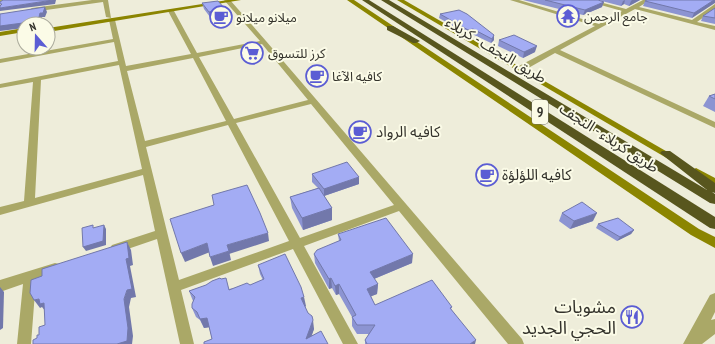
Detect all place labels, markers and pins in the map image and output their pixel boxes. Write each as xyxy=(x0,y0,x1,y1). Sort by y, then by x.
temple icon: جامع الرحمن xyxy=(555,3,581,29)
cafe icon: ميلانو ميلانو xyxy=(208,4,234,30)
place label: جامع الرحمن xyxy=(584,8,648,27)
place label: ميلانو ميلانو xyxy=(236,9,297,26)
supermarket icon: كرز للتسوق xyxy=(239,40,265,66)
place label: كرز للتسوق xyxy=(268,45,326,62)
cafe icon: كافيه الآغا xyxy=(304,63,330,89)
place label: كافيه الآغا xyxy=(332,68,382,85)
cafe icon: كافيه الرواد xyxy=(347,119,373,145)
place label: كافيه الرواد xyxy=(376,122,441,141)
cafe icon: كافيه اللؤلؤة xyxy=(474,162,500,188)
place label: كافيه اللؤلؤة xyxy=(502,165,572,184)
place label: مشويات الحجي الجديد xyxy=(522,295,616,341)
restaurant icon: مشويات الحجي الجديد xyxy=(619,304,645,330)

